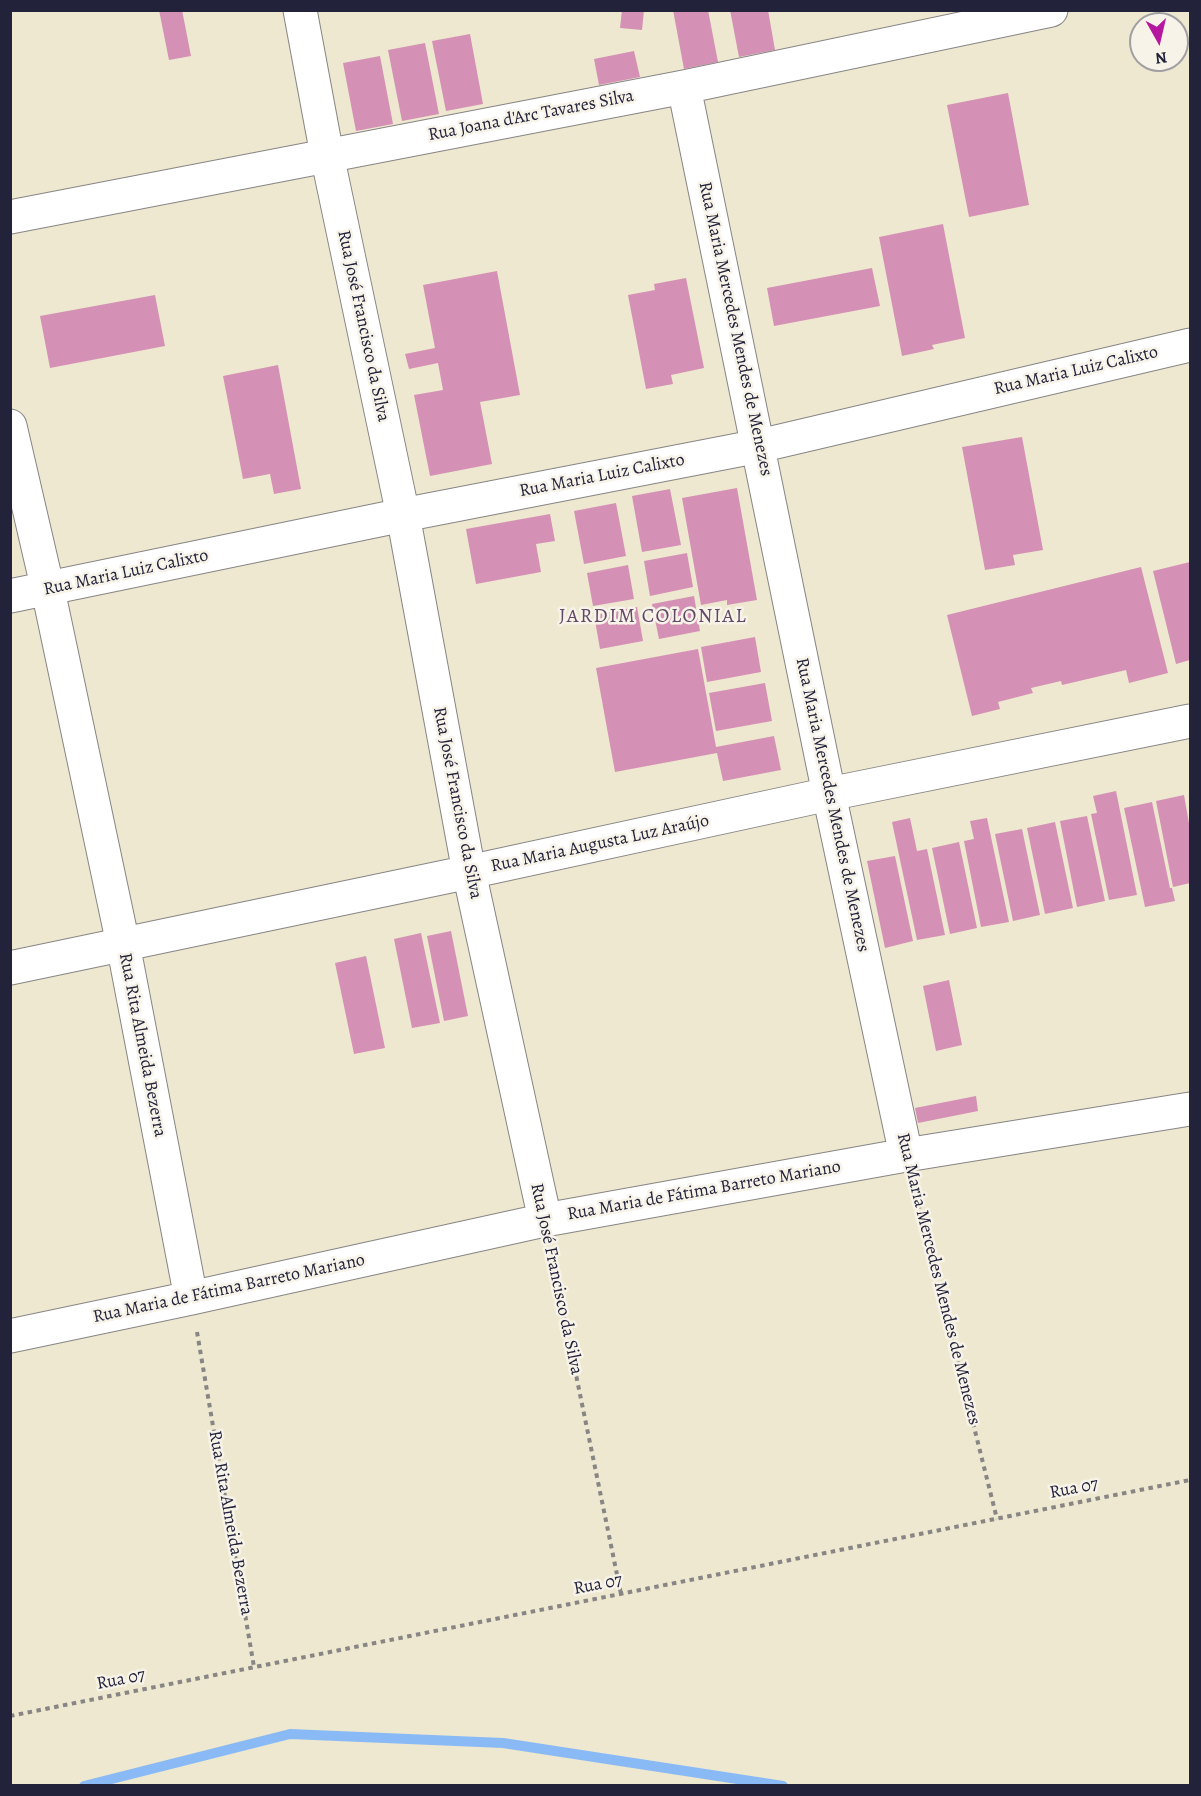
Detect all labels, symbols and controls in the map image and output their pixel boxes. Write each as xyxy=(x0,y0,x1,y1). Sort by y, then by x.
north arrow xyxy=(1129,12,1189,72)
text: N xyxy=(1154,46,1169,70)
street label: Rua Joana d'Arc Tavares Silva xyxy=(426,85,636,147)
street label: Rua Maria Mercedes Mendes de Menezes xyxy=(693,180,777,478)
street label: Rua José Francisco da Silva xyxy=(332,228,394,424)
street label: Rua Maria Luiz Calixto xyxy=(992,342,1160,400)
street label: Rua Maria Luiz Calixto xyxy=(518,449,686,503)
street label: Rua Maria Luiz Calixto xyxy=(42,545,210,601)
district label: JARDIM COLONIAL xyxy=(559,605,747,629)
street label: Rua Maria Mercedes Mendes de Menezes xyxy=(790,656,874,954)
street label: Rua José Francisco da Silva xyxy=(428,705,486,901)
street label: Rua Maria Augusta Luz Araújo xyxy=(489,810,711,878)
street label: Rua Rita Almeida Bezerra xyxy=(114,951,170,1139)
street label: Rua Maria Mercedes Mendes de Menezes xyxy=(891,1131,985,1427)
street label: Rua Maria de Fátima Barreto Mariano xyxy=(565,1156,843,1226)
street label: Rua José Francisco da Silva xyxy=(525,1181,587,1377)
street label: Rua Maria de Fátima Barreto Mariano xyxy=(91,1250,367,1328)
street label: Rua Rita Almeida Bezerra xyxy=(203,1429,257,1617)
street label: Rua 07 xyxy=(1048,1474,1100,1504)
street label: Rua 07 xyxy=(572,1570,624,1600)
street label: Rua 07 xyxy=(95,1665,147,1695)

